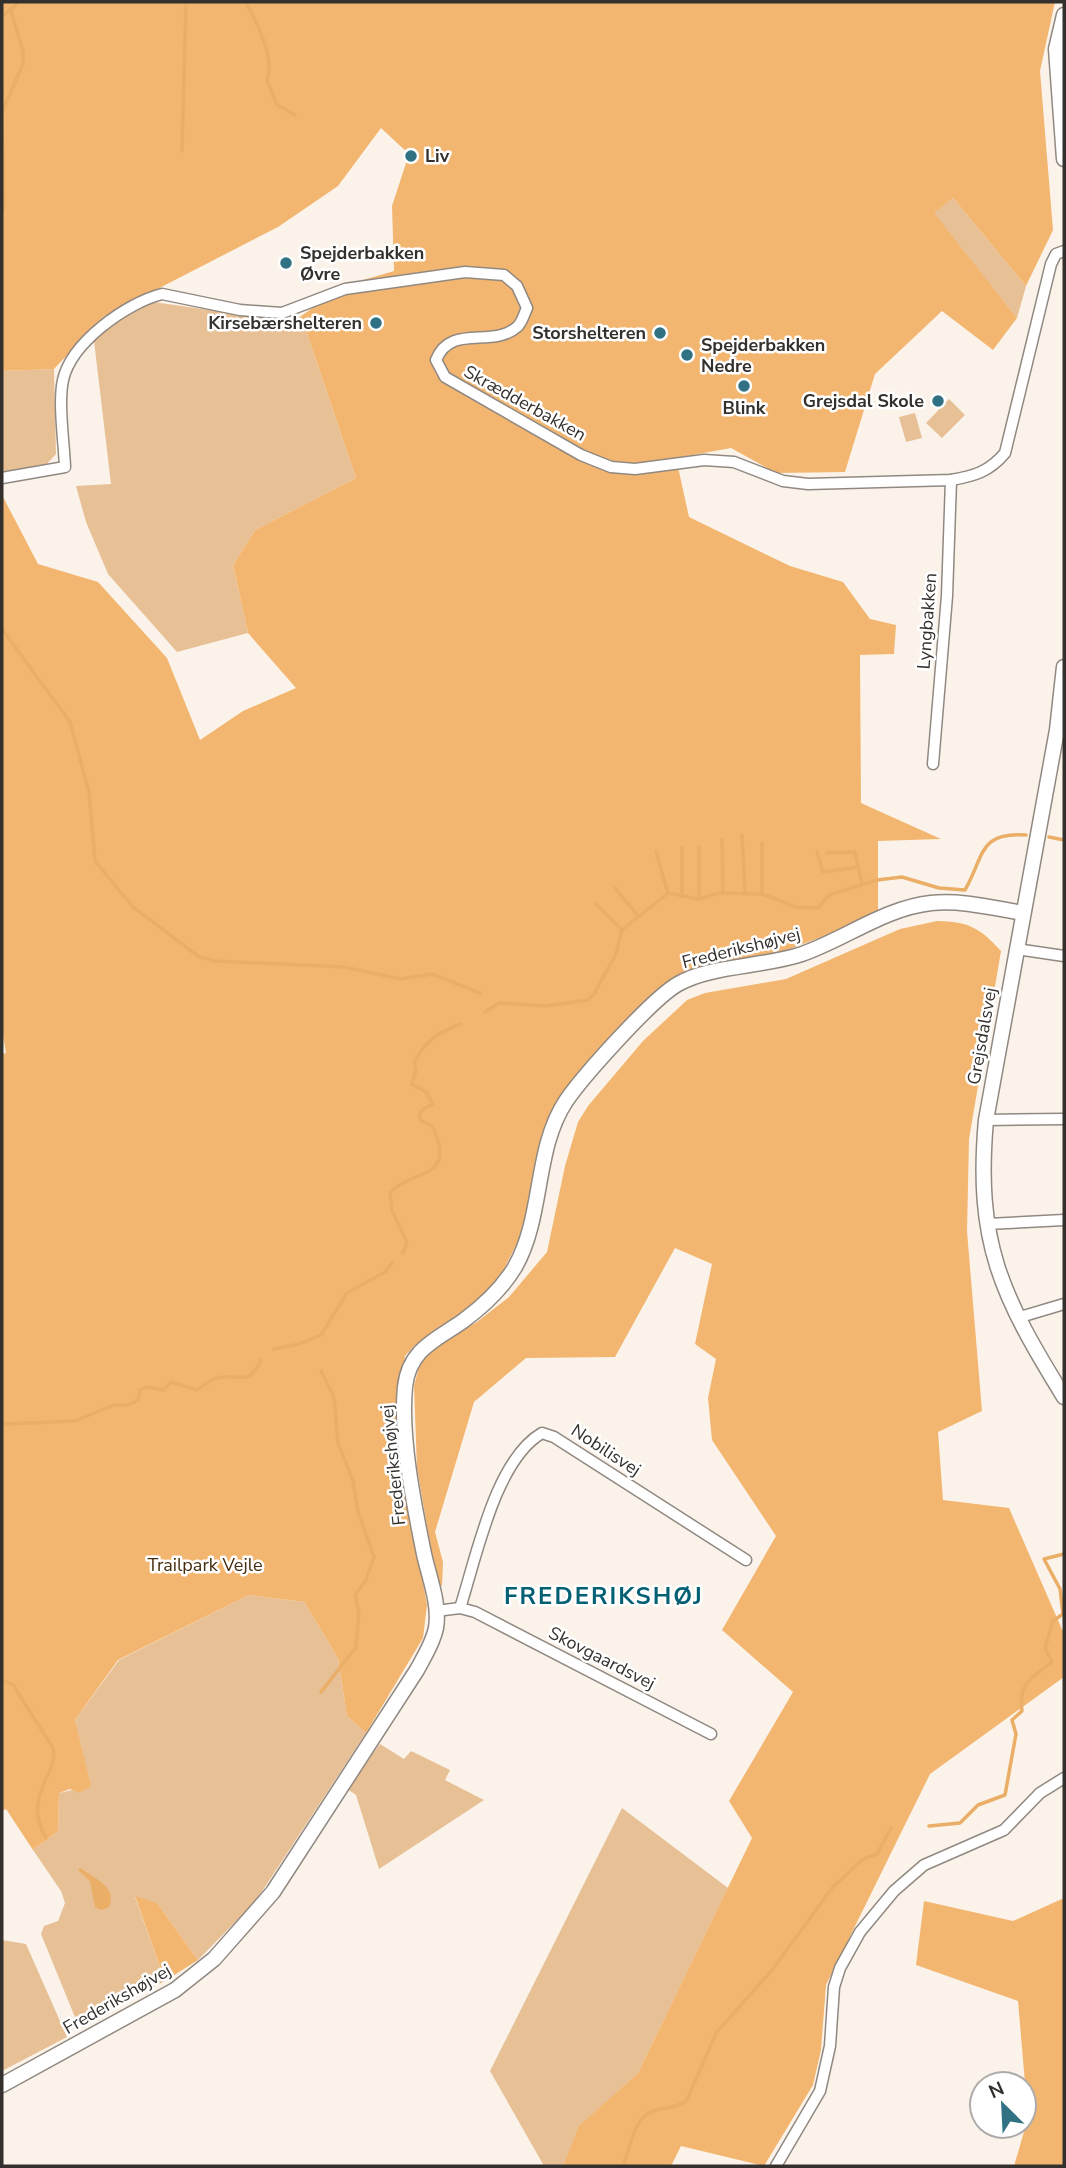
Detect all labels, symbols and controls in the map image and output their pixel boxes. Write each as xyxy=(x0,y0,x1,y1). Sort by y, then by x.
place label: Liv xyxy=(425,144,450,168)
marker: Liv xyxy=(403,148,419,164)
place label: Spejderbakken Øvre xyxy=(300,241,424,286)
marker: Spejderbakken Øvre xyxy=(278,255,294,271)
place label: Kirsebærshelteren xyxy=(208,311,362,335)
marker: Kirsebærshelteren xyxy=(368,315,384,331)
place label: Storshelteren xyxy=(532,321,646,345)
marker: Storshelteren xyxy=(652,325,668,341)
place label: Spejderbakken Nedre xyxy=(701,333,825,378)
marker: Spejderbakken Nedre xyxy=(679,347,695,363)
street label: Skrædderbakken xyxy=(459,359,591,447)
marker: Blink xyxy=(736,378,752,394)
place label: Grejsdal Skole xyxy=(803,389,924,413)
marker: Grejsdal Skole xyxy=(930,393,946,409)
place label: Blink xyxy=(723,396,766,420)
street label: Lyngbakken xyxy=(912,572,942,670)
street label: Frederikshøjvej xyxy=(679,922,803,974)
street label: Grejsdalsvej xyxy=(962,985,1002,1087)
street label: Frederikshøjvej xyxy=(375,1403,411,1527)
street label: Nobilisvej xyxy=(566,1418,646,1482)
park label: Trailpark Vejle xyxy=(148,1553,262,1577)
district label: FREDERIKSHØJ xyxy=(504,1580,704,1612)
street label: Skovgaardsvej xyxy=(545,1621,659,1695)
street label: Frederikshøjvej xyxy=(59,1958,175,2040)
north arrow xyxy=(968,2070,1038,2140)
text: N xyxy=(985,2076,1008,2105)

